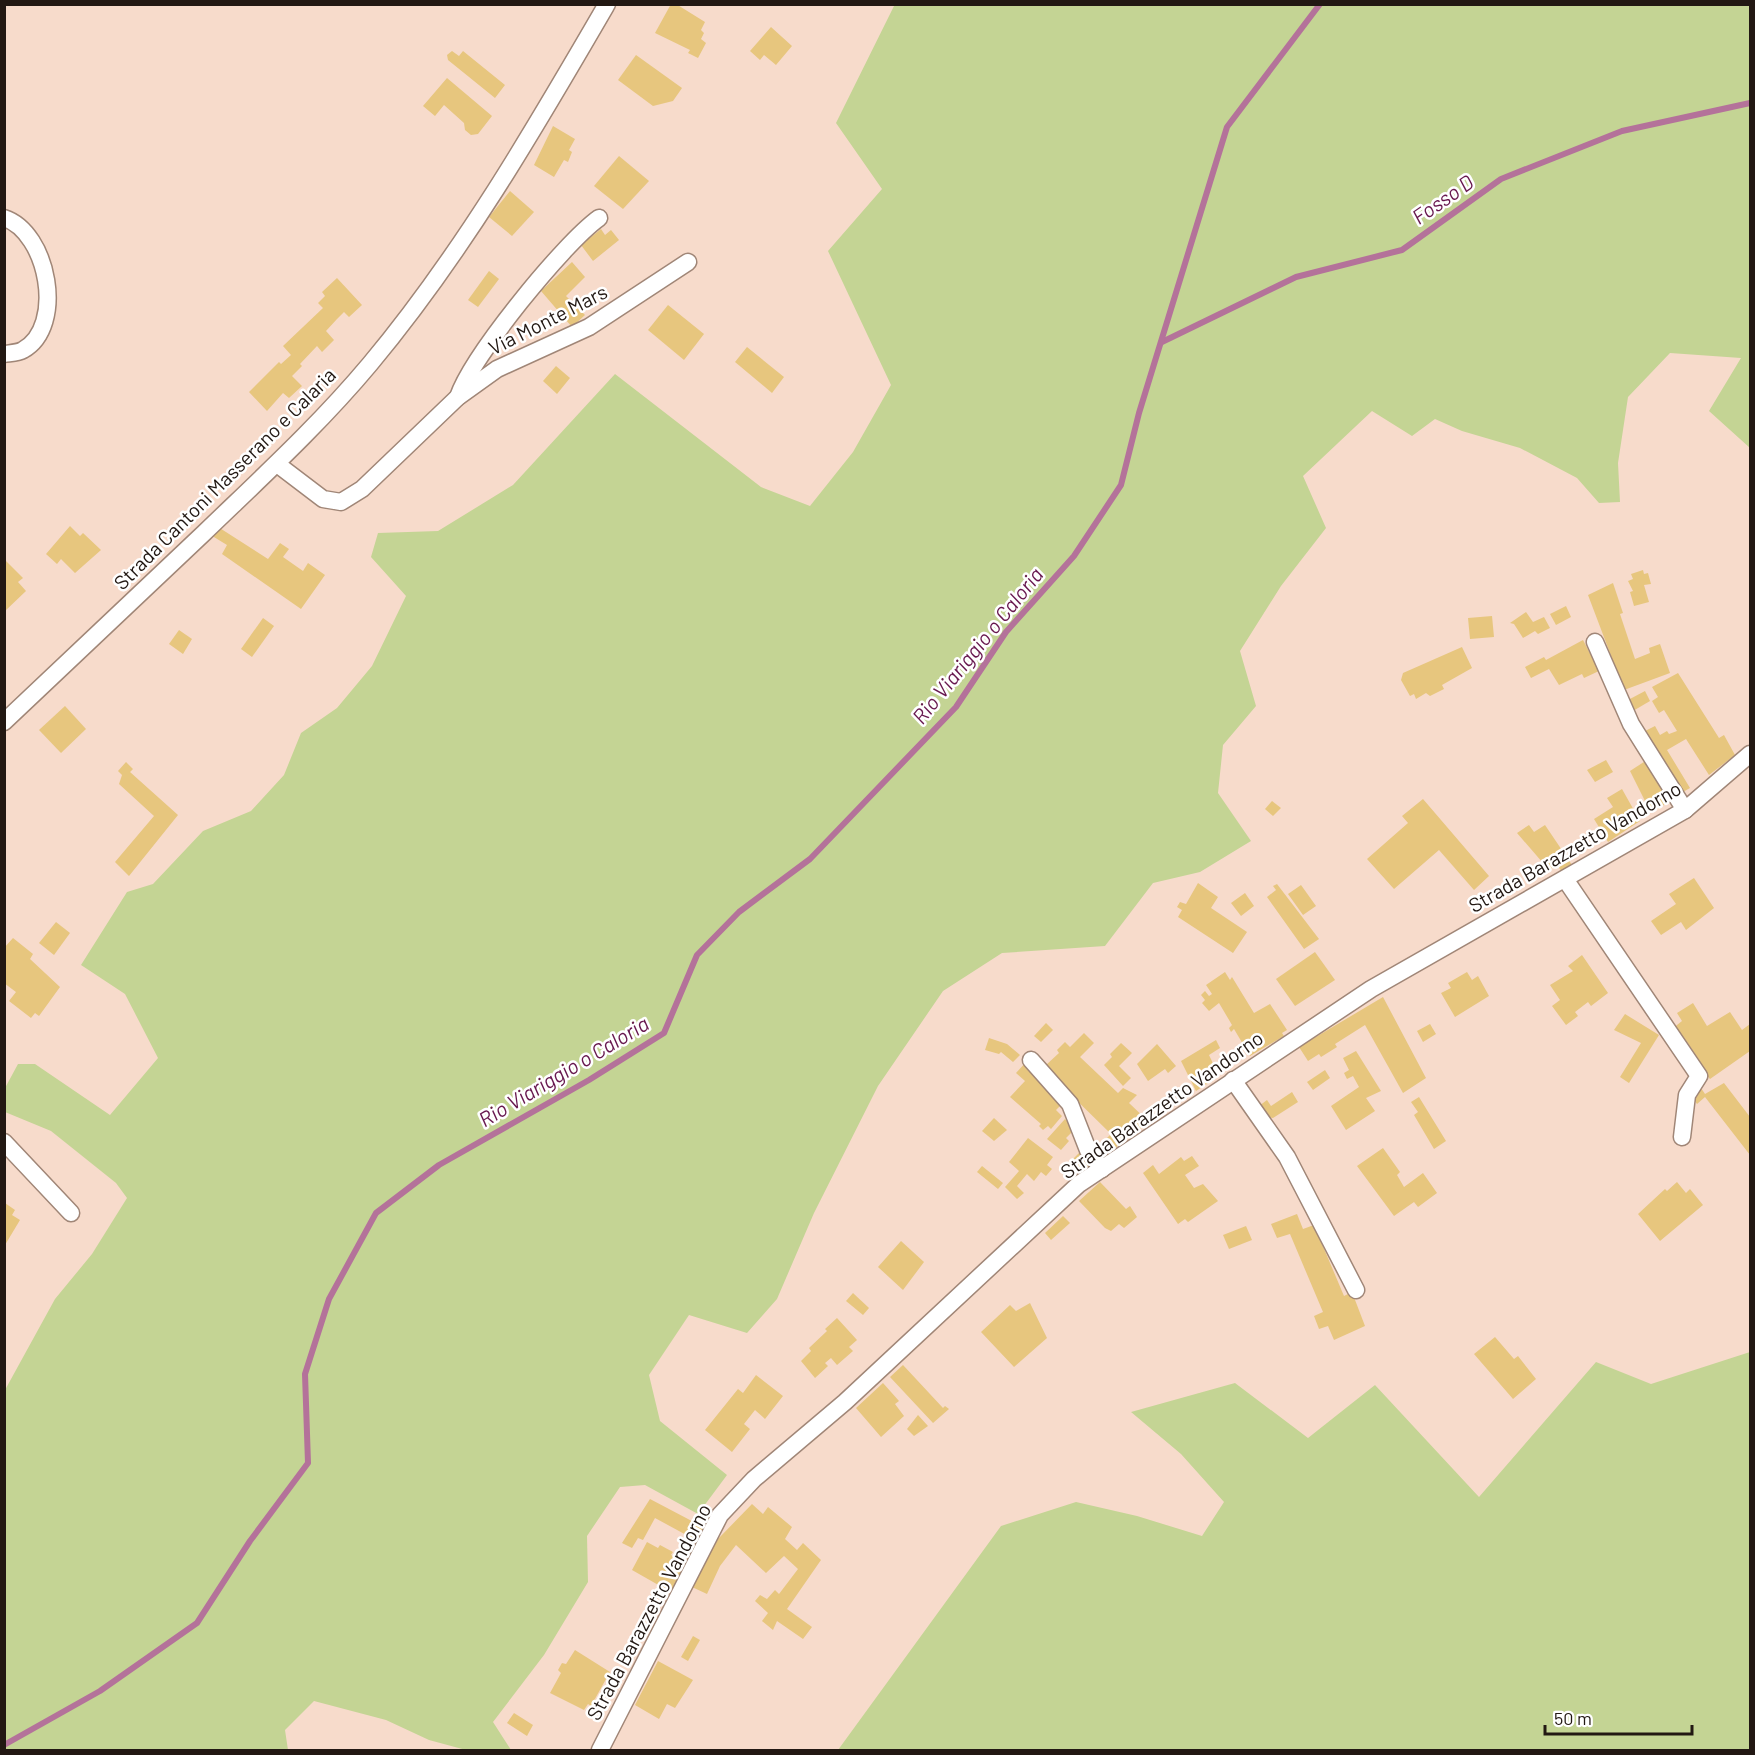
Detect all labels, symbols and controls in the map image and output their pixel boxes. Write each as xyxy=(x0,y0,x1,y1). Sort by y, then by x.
water label: Fosso D xyxy=(1407,169,1478,229)
street label: Via Monte Mars xyxy=(484,279,611,359)
street label: Strada Cantoni Masserano e Calaria xyxy=(108,362,340,594)
water label: Rio Viariggio o Caloria xyxy=(906,562,1048,728)
street label: Strada Barazzetto Vandorno xyxy=(1464,775,1685,917)
water label: Rio Viariggio o Caloria xyxy=(474,1010,653,1131)
street label: Strada Barazzetto Vandorno xyxy=(1056,1025,1267,1183)
street label: Strada Barazzetto Vandorno xyxy=(581,1499,715,1724)
scale bar xyxy=(1545,1698,1692,1736)
text: 50 m xyxy=(1554,1707,1592,1729)

